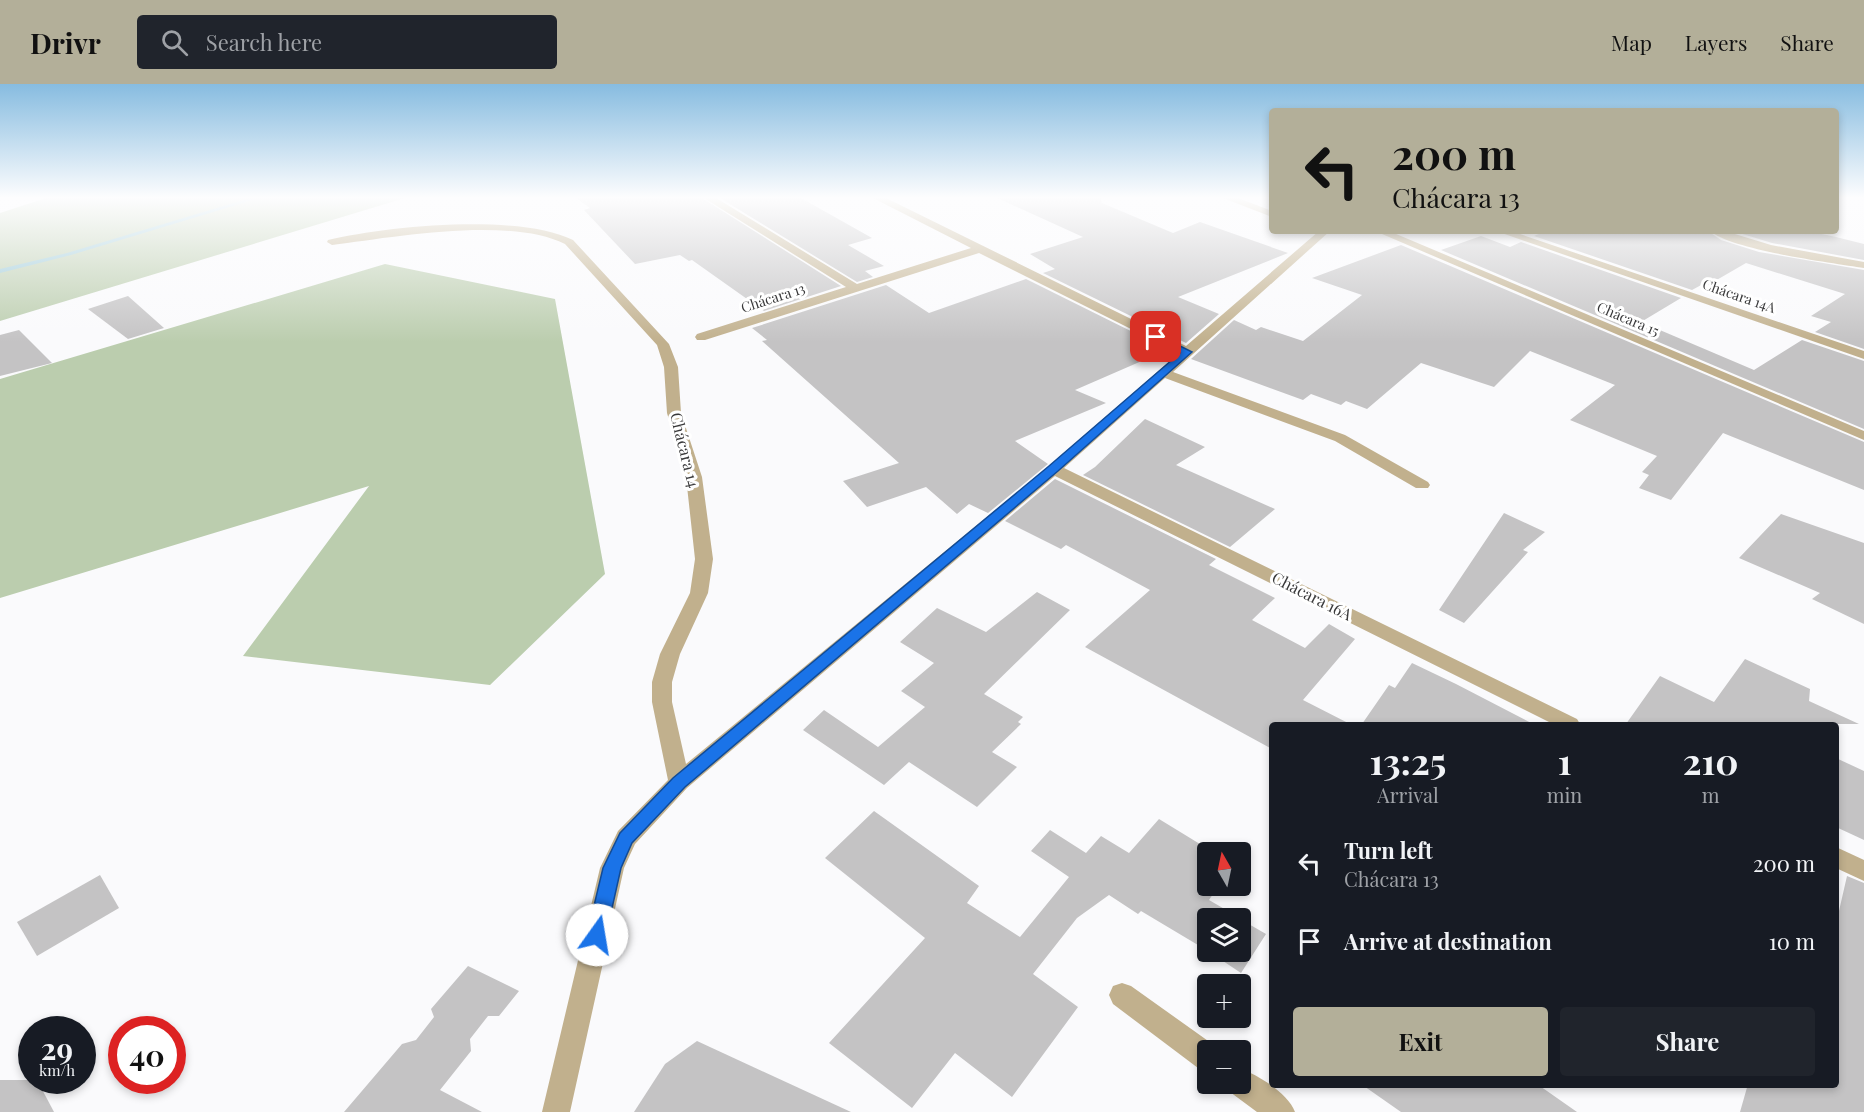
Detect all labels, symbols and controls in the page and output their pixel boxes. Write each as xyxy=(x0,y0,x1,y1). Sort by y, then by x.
search box xyxy=(137,15,557,69)
text: Drivr xyxy=(30,24,101,61)
icon: search xyxy=(158,26,191,59)
text: Search here xyxy=(206,27,322,57)
text: Map xyxy=(1611,28,1652,56)
text: Layers xyxy=(1685,28,1747,56)
text: Share xyxy=(1780,28,1834,56)
text: 200 m xyxy=(1392,125,1516,181)
icon: left xyxy=(1293,132,1371,210)
text: Chácara 13 xyxy=(1392,179,1520,215)
street label: Chácara 14A xyxy=(1700,274,1778,317)
street label: Chácara 13 xyxy=(738,278,807,317)
street label: Chácara 15 xyxy=(1594,297,1662,340)
pin xyxy=(1130,311,1181,362)
icon: arrive xyxy=(1139,320,1172,353)
street label: Chácara 14 xyxy=(666,410,705,490)
street label: Chácara 16A xyxy=(1269,566,1357,625)
text: 13:25 xyxy=(1369,736,1446,784)
text: 1 xyxy=(1558,736,1571,784)
text: 210 xyxy=(1683,736,1739,784)
text: Arrival xyxy=(1377,781,1439,808)
text: min xyxy=(1547,781,1582,808)
text: m xyxy=(1702,781,1720,808)
text: Turn left xyxy=(1344,835,1433,865)
north arrow xyxy=(1197,842,1251,896)
map controls xyxy=(1197,842,1251,1094)
icon: left xyxy=(1293,847,1326,880)
text: 200 m xyxy=(1753,848,1815,878)
text: Chácara 13 xyxy=(1344,865,1439,892)
position arrow xyxy=(565,903,629,967)
button: layers xyxy=(1197,908,1251,962)
icon: arrive xyxy=(1293,925,1326,958)
text: Arrive at destination xyxy=(1344,926,1552,956)
text: 10 m xyxy=(1769,926,1815,956)
button: + xyxy=(1197,974,1251,1028)
button: Exit xyxy=(1293,1007,1548,1076)
button: Share xyxy=(1560,1007,1815,1076)
speed limit sign: 40 xyxy=(108,1016,186,1094)
text: 29 xyxy=(41,1028,73,1068)
button: − xyxy=(1197,1040,1251,1094)
text: km/h xyxy=(39,1060,75,1080)

